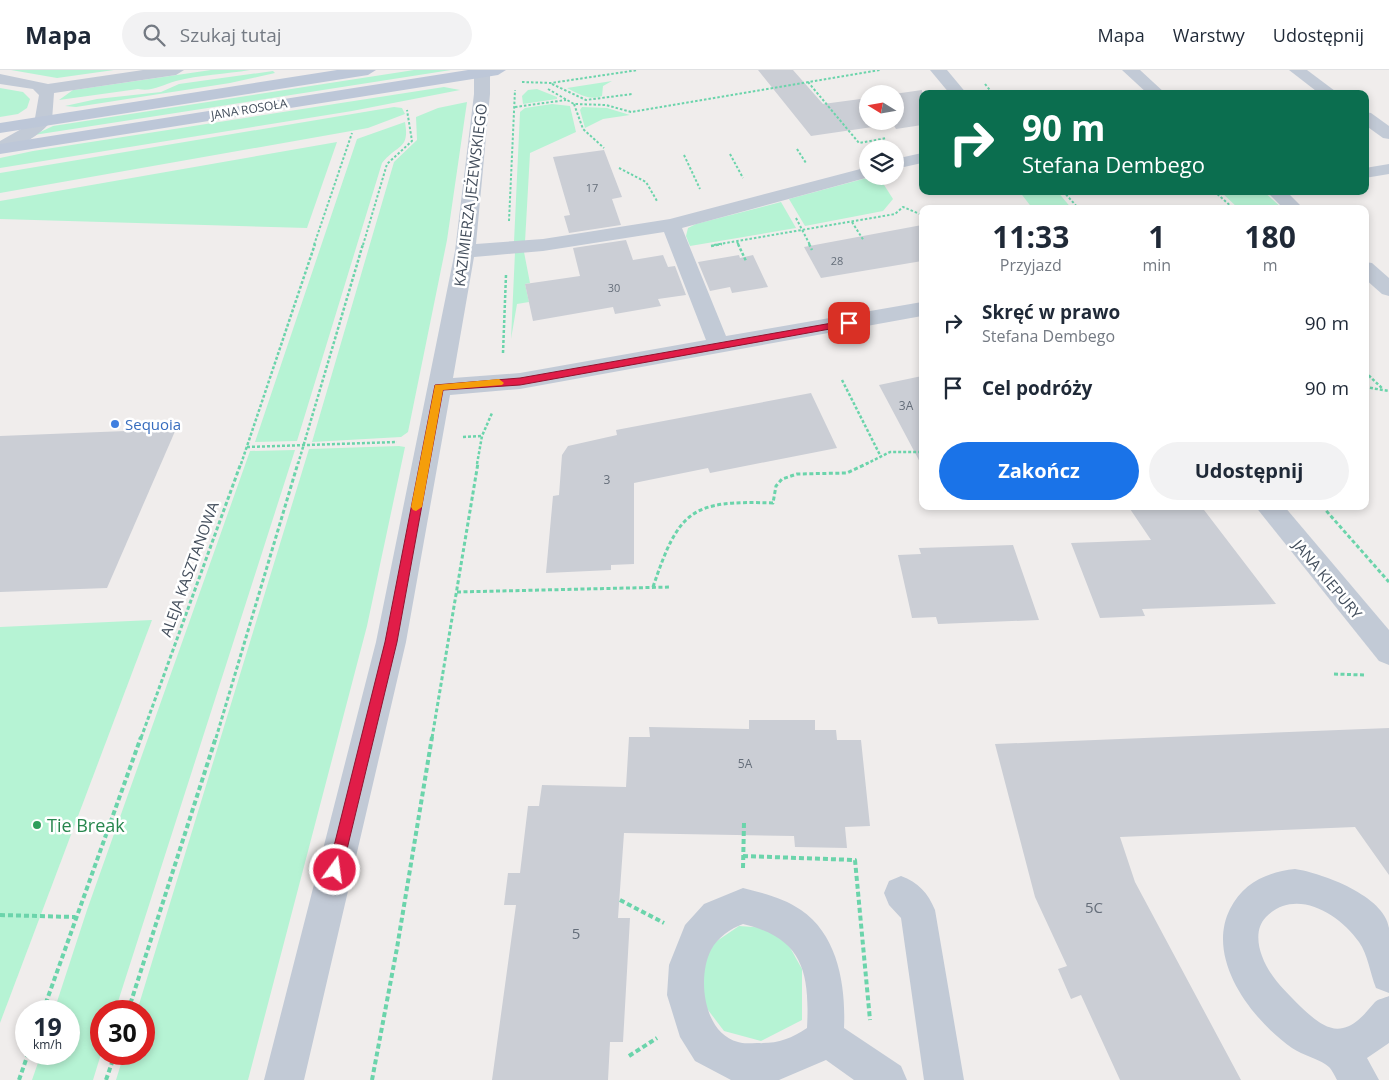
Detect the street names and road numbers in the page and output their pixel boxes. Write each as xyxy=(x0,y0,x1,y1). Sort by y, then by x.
street label: JANA ROSOŁA xyxy=(209,95,289,124)
street label: KAZIMIERZA JEŻEWSKIEGO xyxy=(449,102,491,288)
street label: ALEJA KASZTANOWA xyxy=(155,498,223,639)
street label: JANA KIEPURY xyxy=(1288,534,1367,623)

